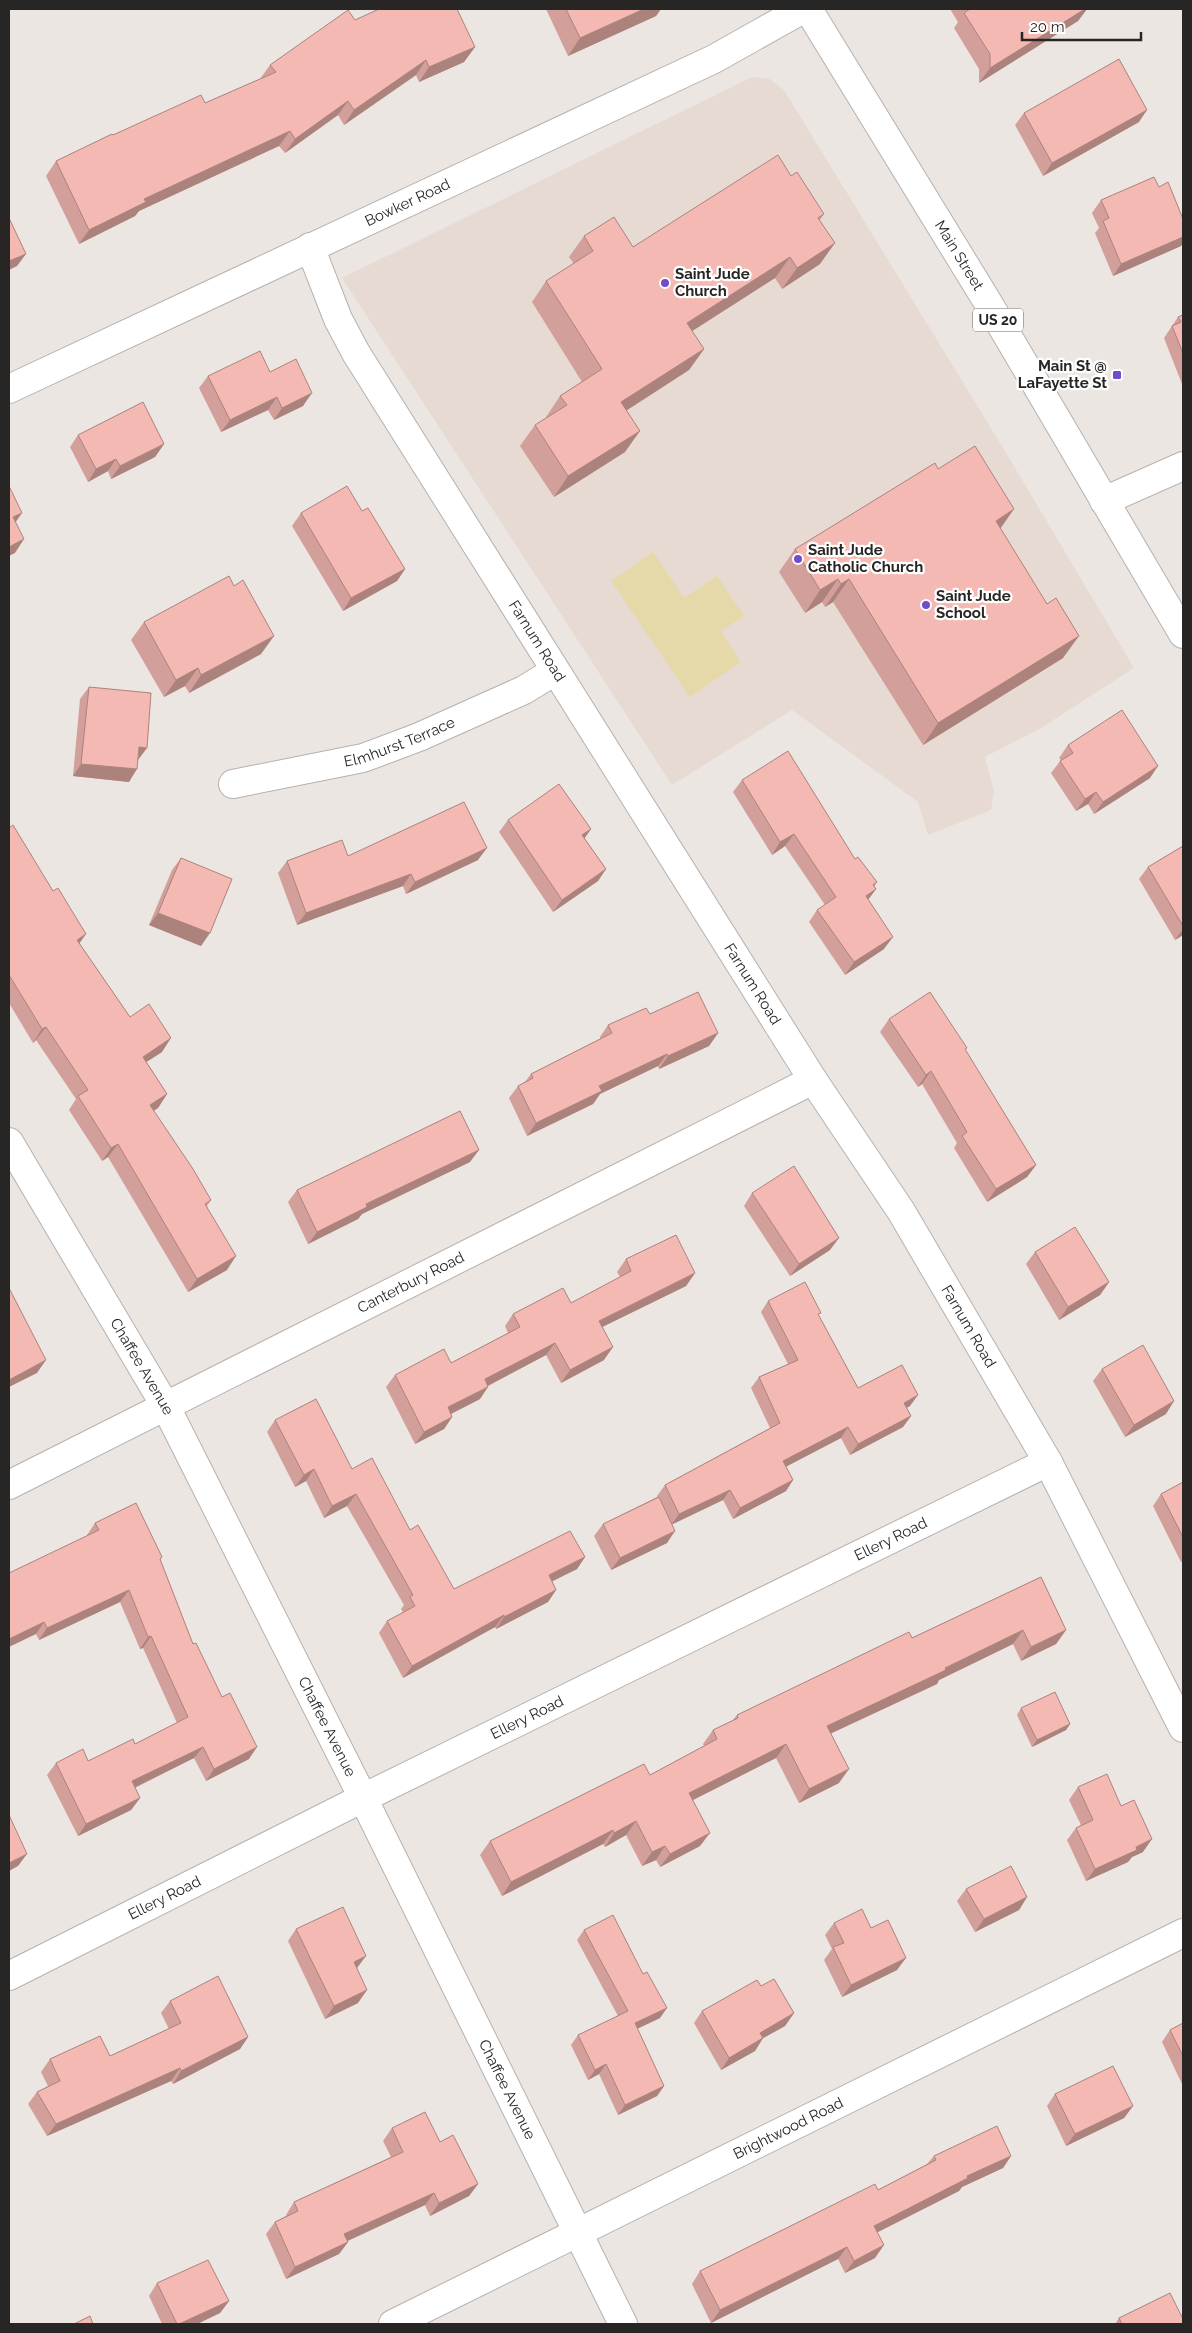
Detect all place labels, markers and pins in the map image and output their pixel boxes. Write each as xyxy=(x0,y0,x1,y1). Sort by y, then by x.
place label: Saint Jude Church xyxy=(675,265,750,300)
marker: Saint Jude Church xyxy=(659,277,671,289)
place label: Main St @ LaFayette St xyxy=(1018,357,1107,392)
marker: Main St @ LaFayette St xyxy=(1111,369,1123,381)
place label: Saint Jude Catholic Church xyxy=(808,541,923,576)
marker: Saint Jude Catholic Church xyxy=(792,553,804,565)
place label: Saint Jude School xyxy=(936,587,1011,622)
marker: Saint Jude School xyxy=(920,599,932,611)

